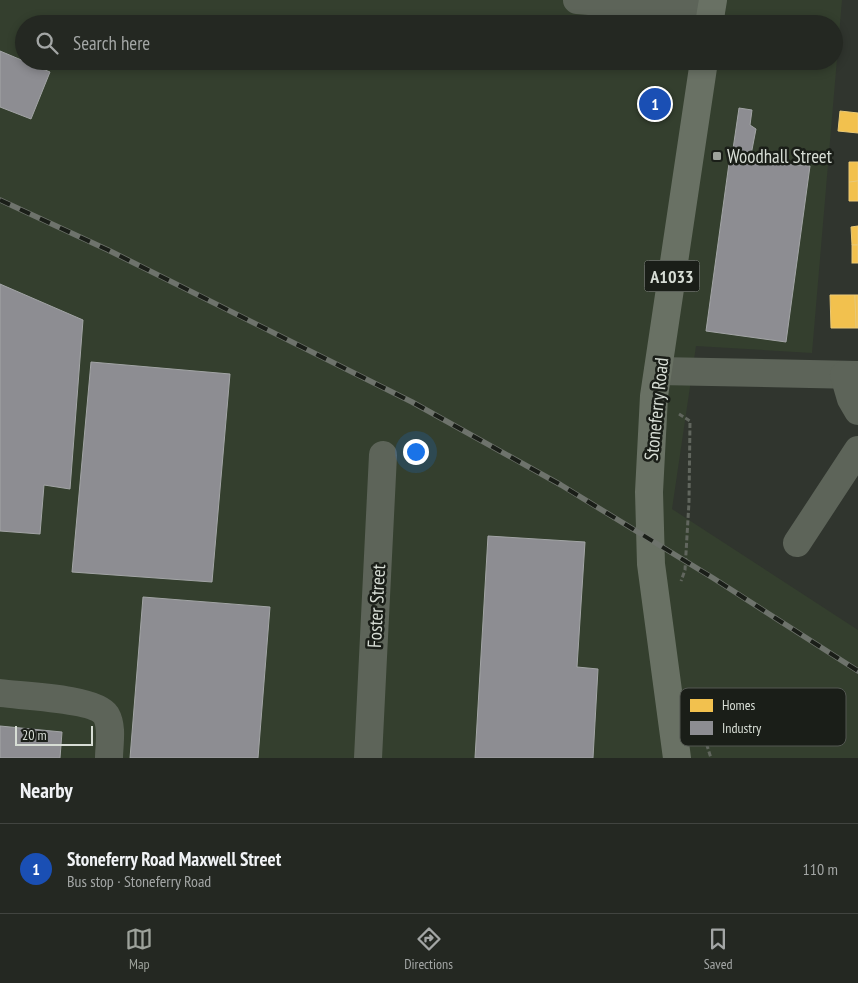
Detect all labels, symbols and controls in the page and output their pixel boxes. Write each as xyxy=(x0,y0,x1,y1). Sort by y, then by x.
search box xyxy=(15,15,843,70)
icon: search xyxy=(33,29,61,57)
text: Search here xyxy=(73,31,150,55)
pin: 1 xyxy=(639,85,671,123)
place label: Woodhall Street xyxy=(727,144,833,168)
marker: Woodhall Street xyxy=(711,150,723,162)
road number: A1033 xyxy=(644,260,700,292)
street label: Stoneferry Road xyxy=(639,356,673,462)
your location xyxy=(403,439,429,465)
street label: Foster Street xyxy=(362,563,390,649)
legend xyxy=(680,688,846,746)
text: Homes xyxy=(722,696,755,714)
text: Industry xyxy=(722,719,762,737)
scale bar xyxy=(15,723,92,746)
text: 20 m xyxy=(22,726,47,744)
text: Nearby xyxy=(20,777,73,804)
text: Stoneferry Road Maxwell Street xyxy=(67,847,281,871)
text: 1 xyxy=(32,859,40,879)
text: 110 m xyxy=(803,859,838,879)
text: Bus stop · Stoneferry Road xyxy=(67,871,211,891)
tab: Map xyxy=(125,925,153,973)
tab: Directions xyxy=(404,925,453,973)
tab: Saved xyxy=(704,925,733,973)

